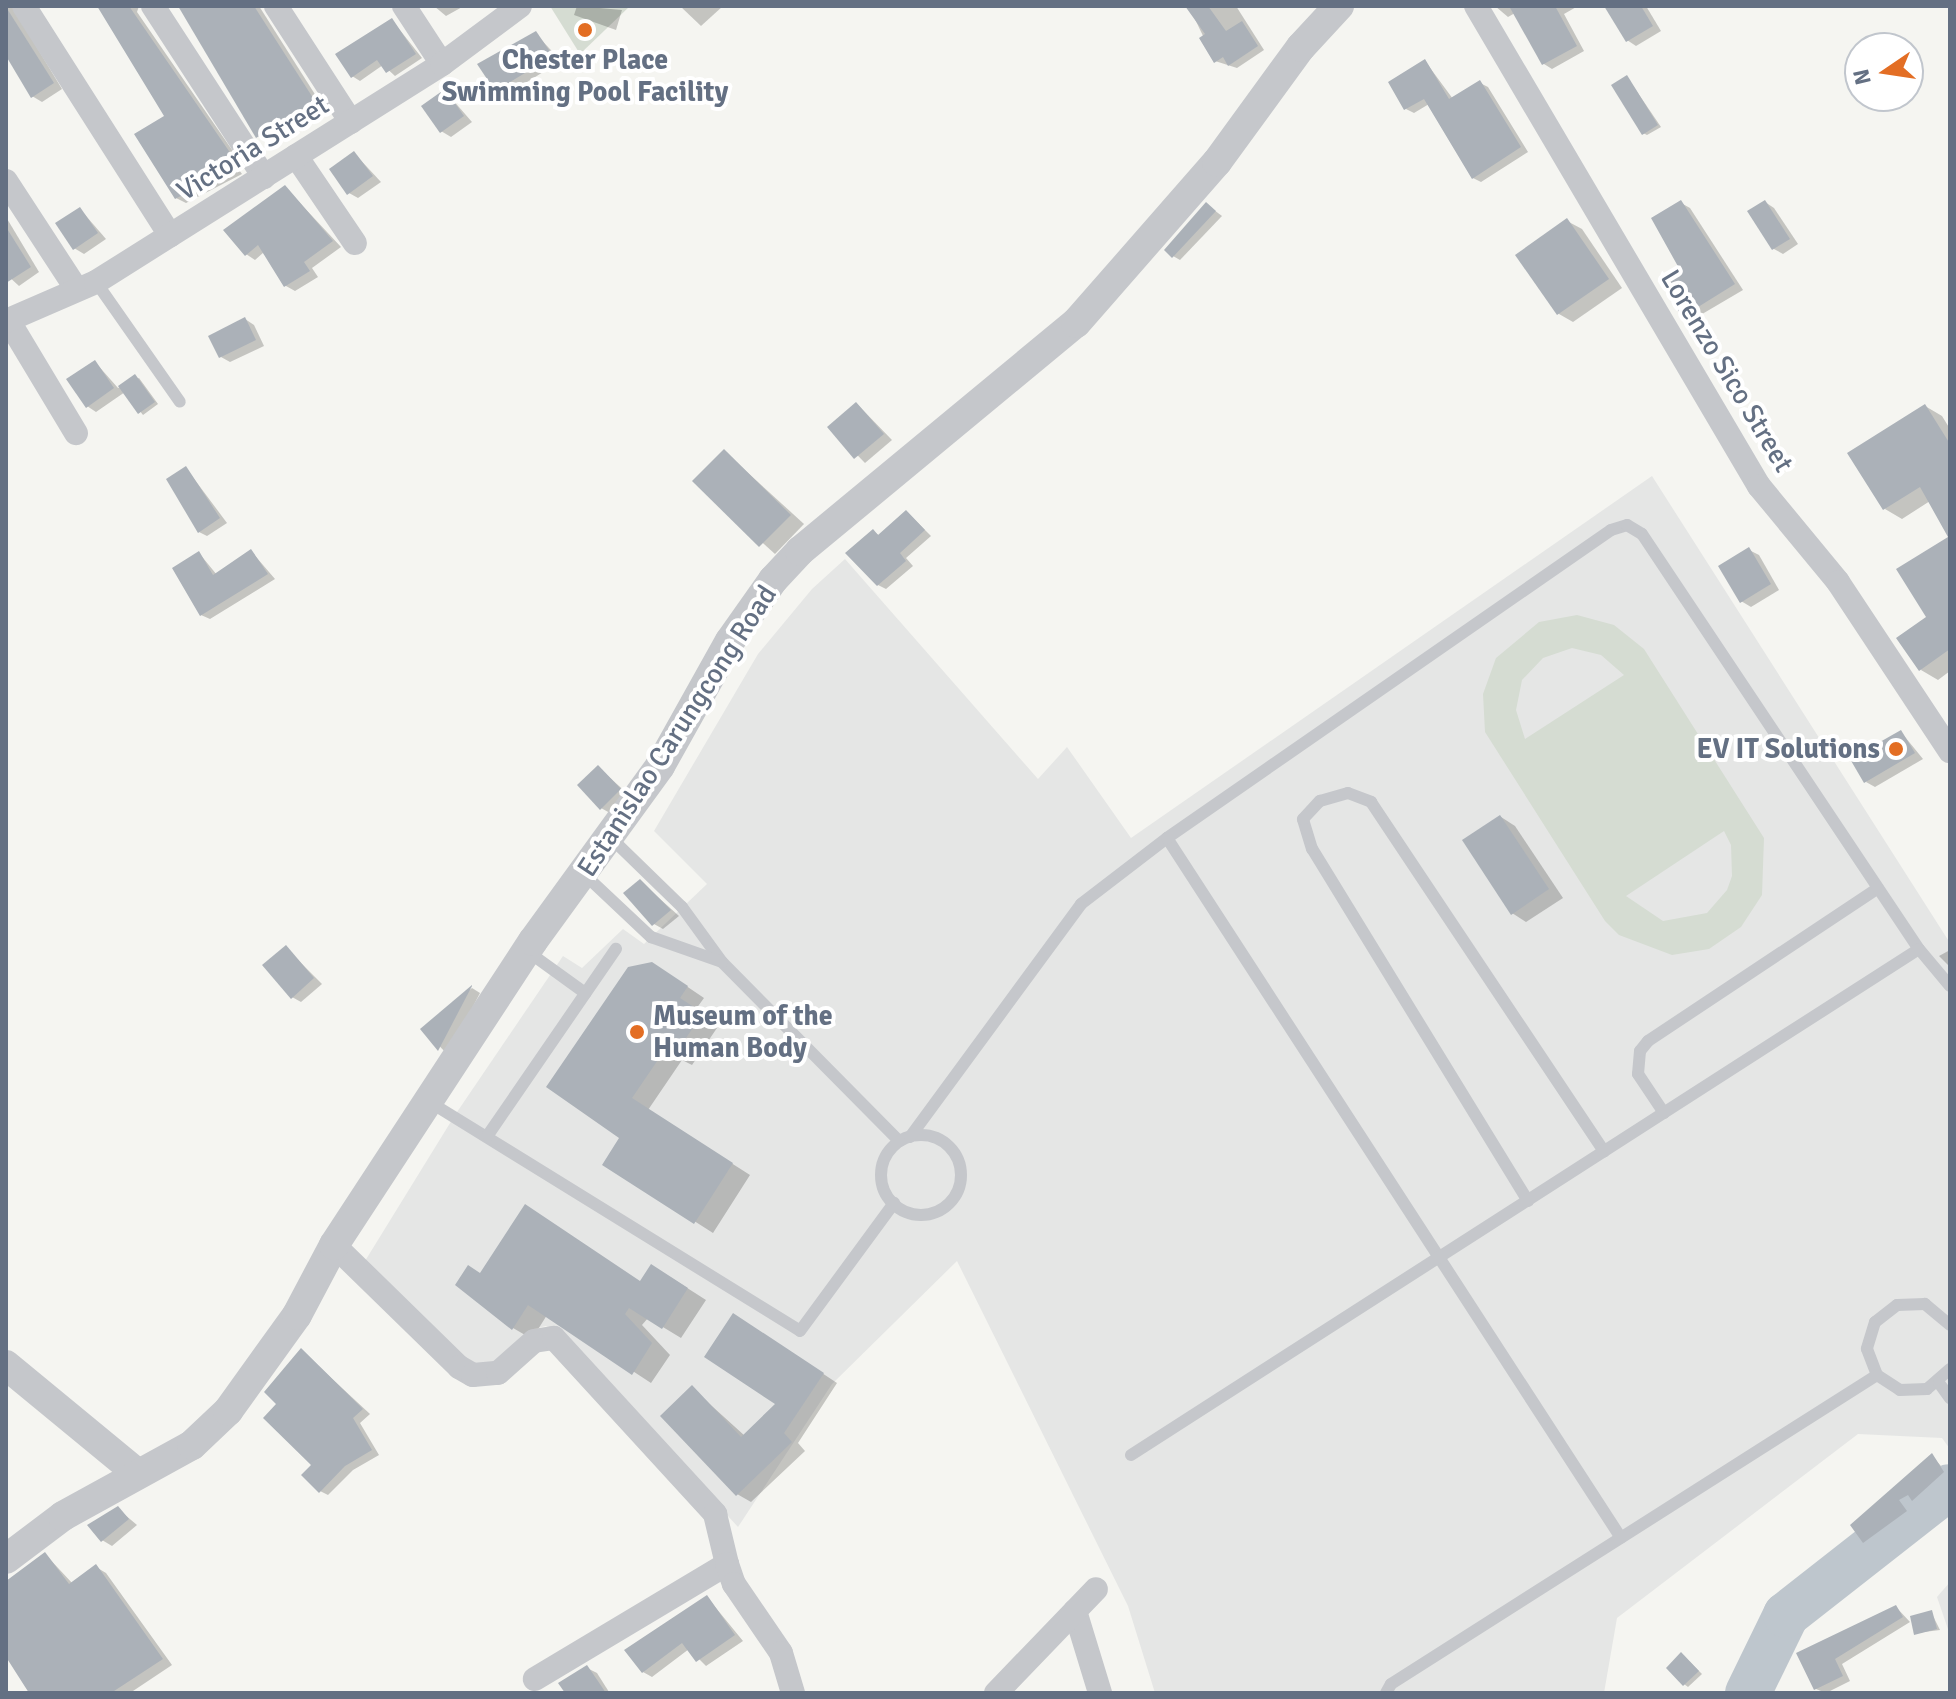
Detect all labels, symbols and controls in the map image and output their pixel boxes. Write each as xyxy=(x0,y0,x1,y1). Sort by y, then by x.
marker: Chester Place Swimming Pool Facility xyxy=(576,21,594,39)
north arrow xyxy=(1844,32,1924,112)
place label: Chester Place Swimming Pool Facility xyxy=(442,43,728,109)
text: N xyxy=(1847,67,1877,88)
street label: Victoria Street xyxy=(171,88,335,208)
street label: Lorenzo Sico Street xyxy=(1653,264,1801,478)
street label: Estanislao Carungcong Road xyxy=(570,579,784,883)
place label: EV IT Solutions xyxy=(1696,732,1880,766)
marker: EV IT Solutions xyxy=(1887,740,1905,758)
place label: Museum of the Human Body xyxy=(653,999,833,1065)
marker: Museum of the Human Body xyxy=(628,1023,646,1041)

